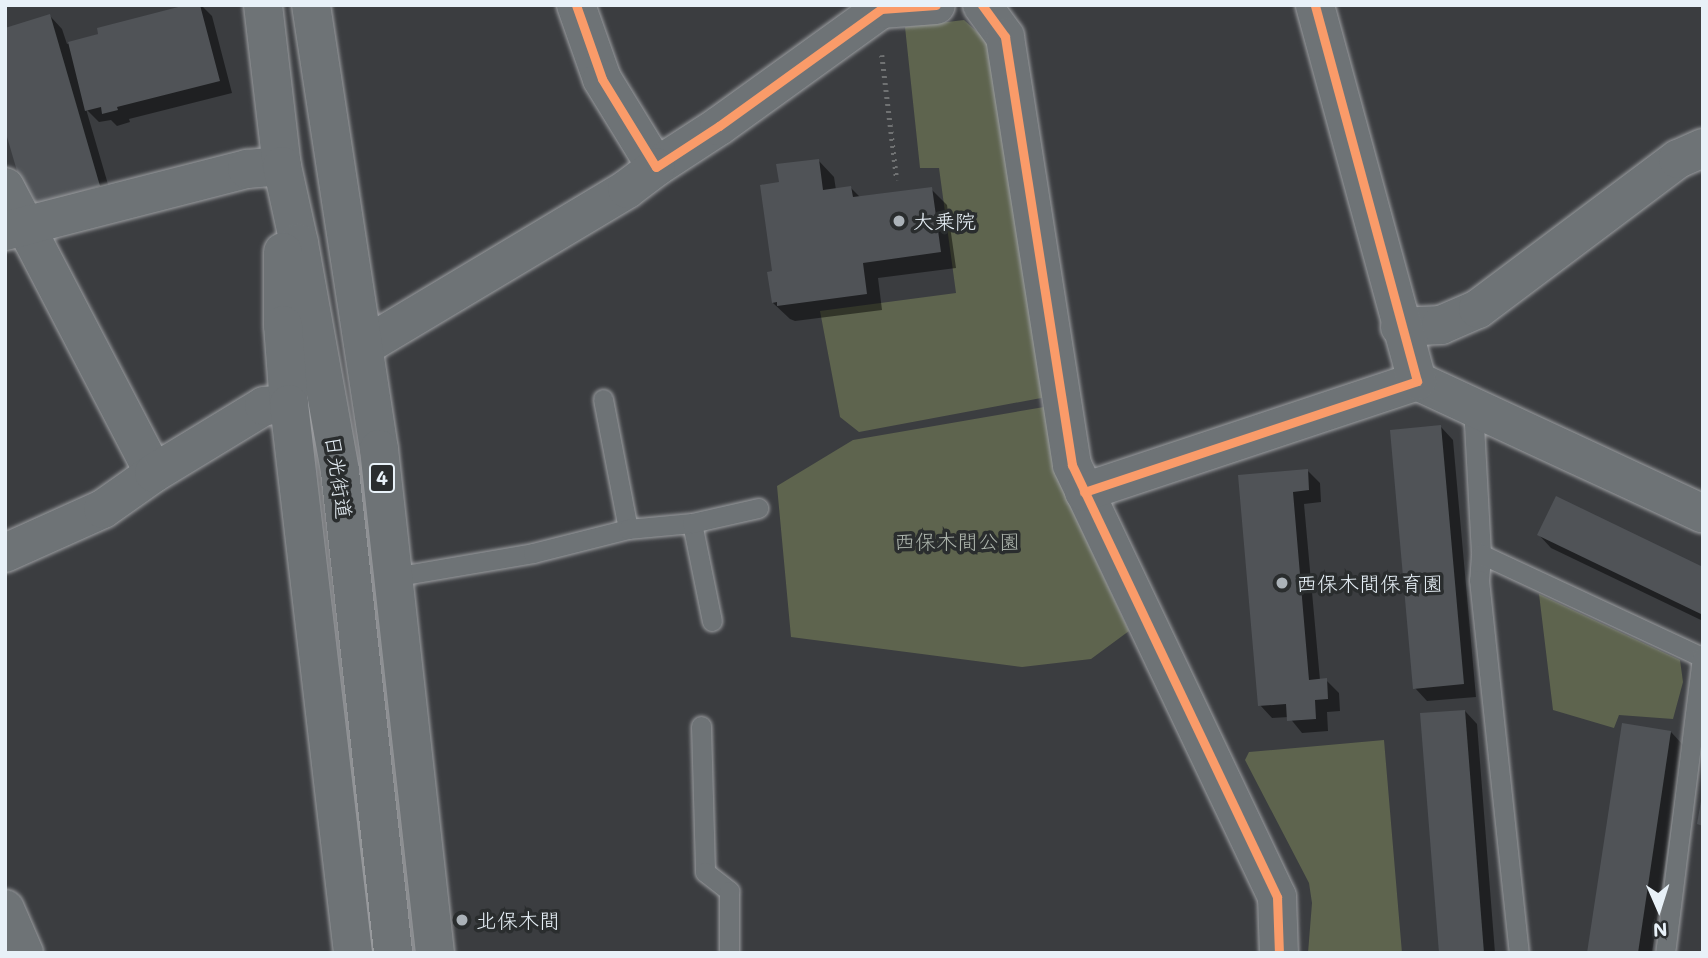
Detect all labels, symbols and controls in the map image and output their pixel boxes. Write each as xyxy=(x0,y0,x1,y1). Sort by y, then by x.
place label: 大乗院 xyxy=(913,208,976,234)
marker: 大乗院 xyxy=(891,213,907,229)
street label: 日光街道 xyxy=(321,434,357,520)
road number: 4 xyxy=(368,463,396,494)
park label: 西保木間公園 xyxy=(894,528,1020,554)
place label: 西保木間保育園 xyxy=(1296,570,1443,596)
marker: 西保木間保育園 xyxy=(1274,575,1290,591)
north arrow xyxy=(1624,874,1694,944)
place label: 北保木間 xyxy=(476,907,560,933)
marker: 北保木間 xyxy=(454,912,470,928)
text: N xyxy=(1652,918,1668,943)

